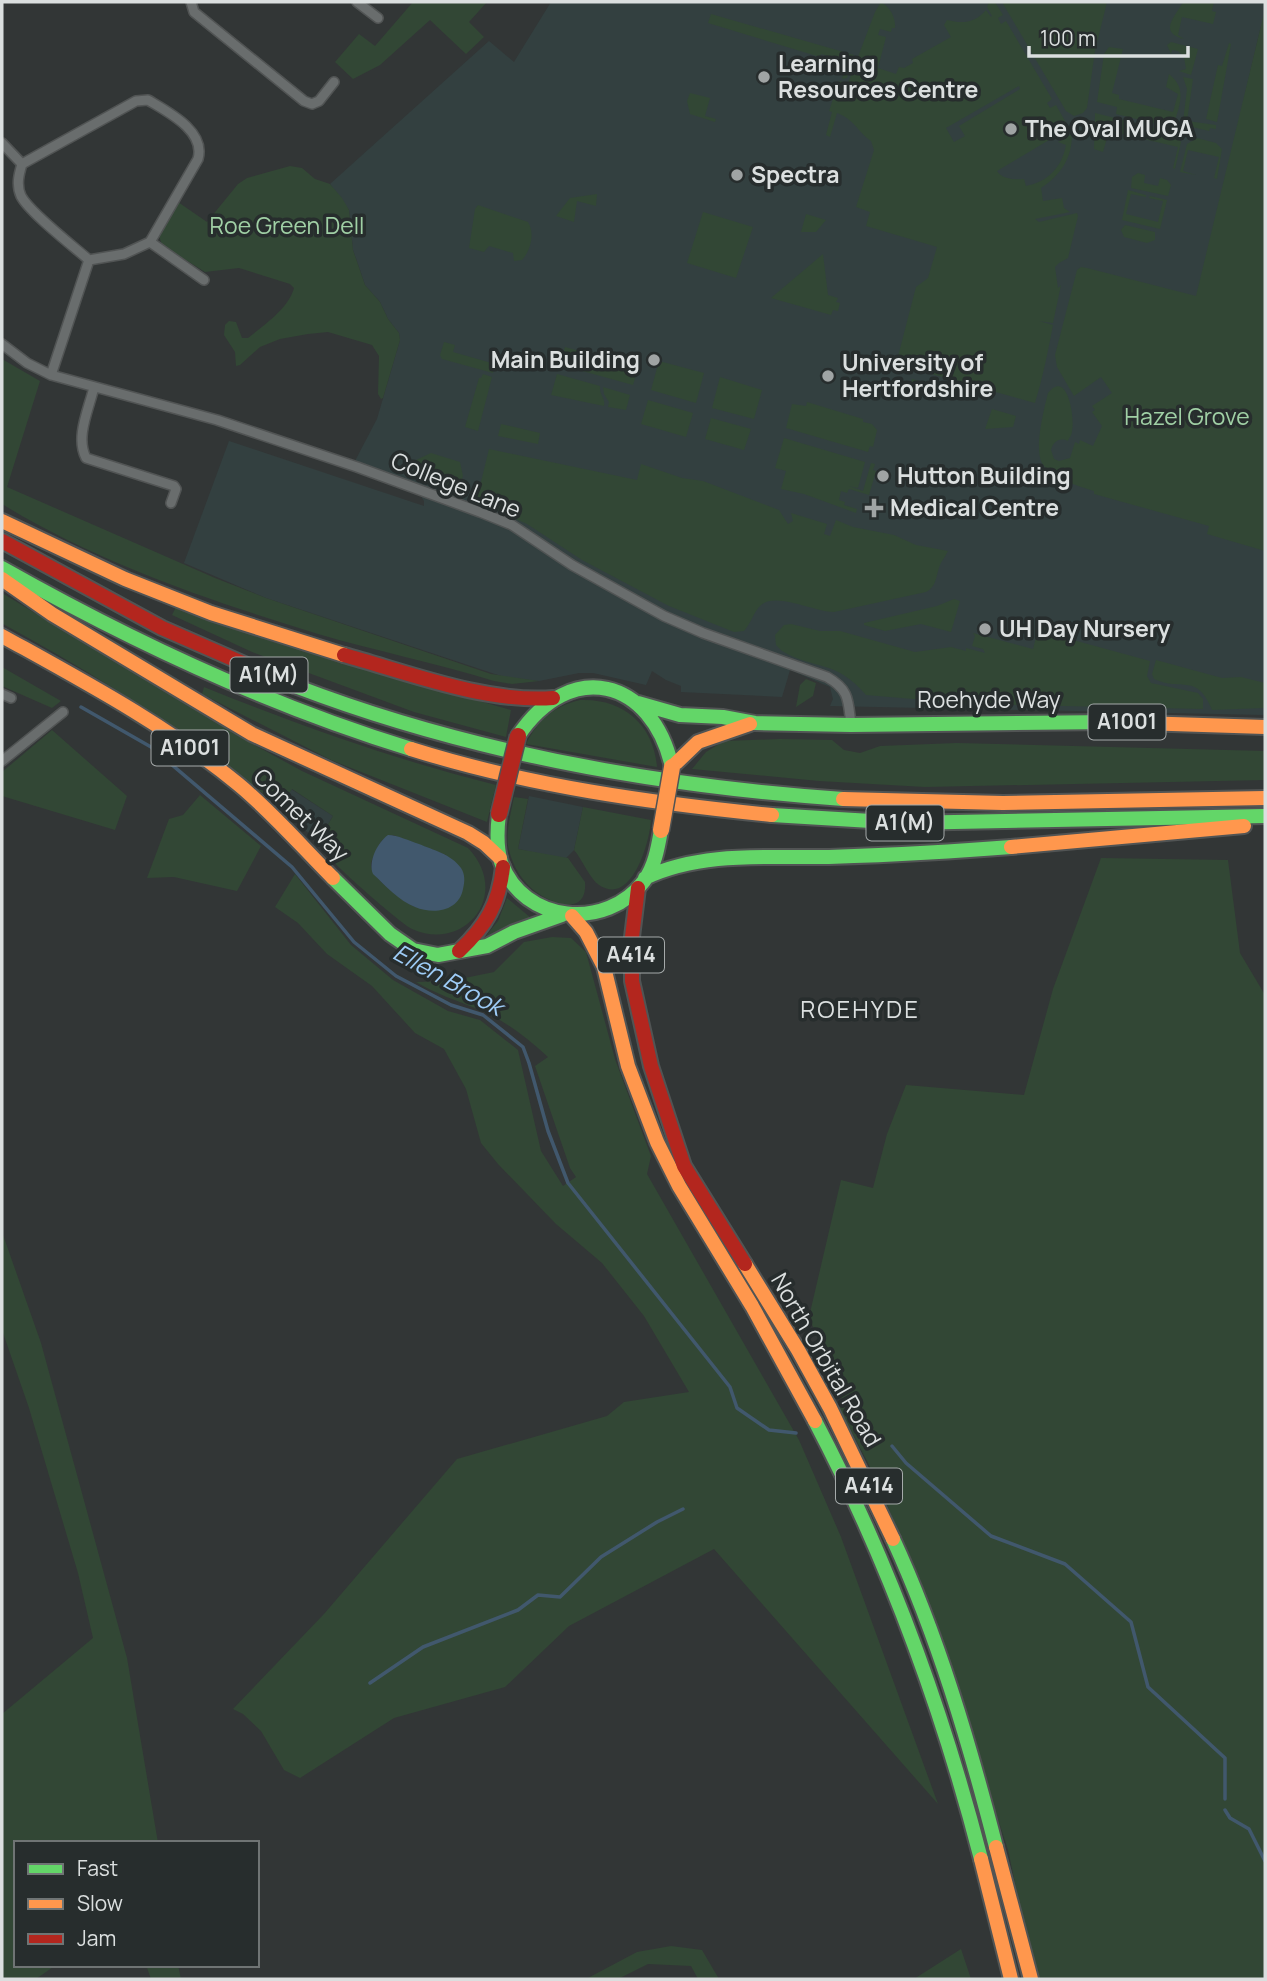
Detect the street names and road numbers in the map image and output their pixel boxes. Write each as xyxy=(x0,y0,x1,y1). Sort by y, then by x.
street label: College Lane xyxy=(387,443,526,525)
road number: A1(M) xyxy=(230,658,308,692)
street label: Roehyde Way xyxy=(917,683,1061,715)
road number: A1001 xyxy=(1088,704,1166,740)
road number: A1001 xyxy=(152,730,228,766)
street label: Comet Way xyxy=(247,761,356,868)
road number: A1(M) xyxy=(866,806,944,840)
road number: A414 xyxy=(598,937,664,972)
street label: North Orbital Road xyxy=(764,1267,890,1452)
road number: A414 xyxy=(836,1468,902,1504)

